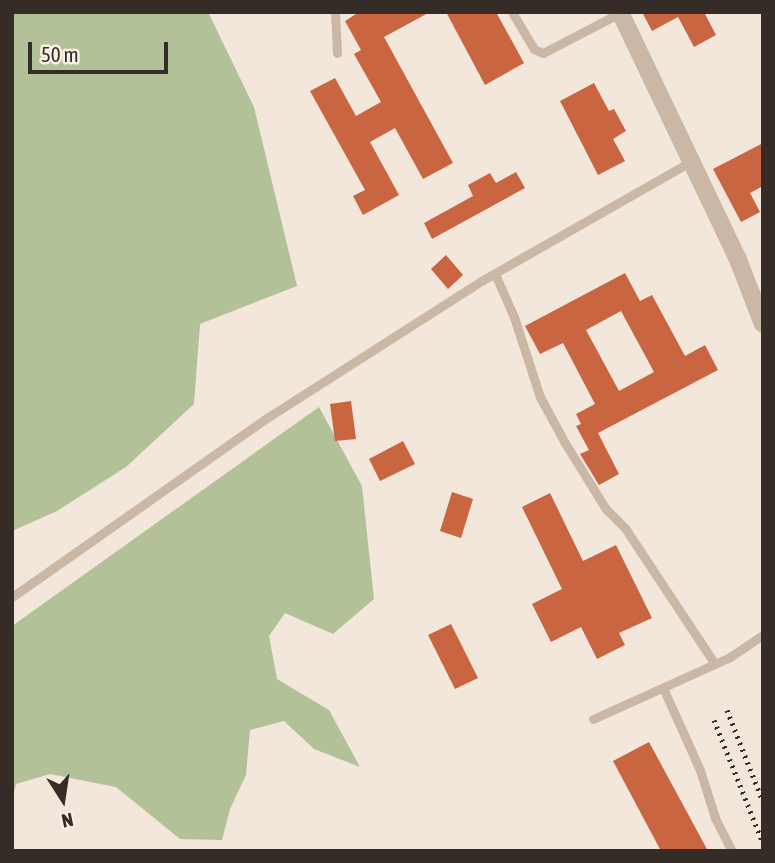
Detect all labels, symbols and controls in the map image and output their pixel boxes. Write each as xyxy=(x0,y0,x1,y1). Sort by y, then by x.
scale bar xyxy=(32,28,172,72)
text: 50 m xyxy=(41,42,79,66)
north arrow xyxy=(28,765,98,835)
text: N xyxy=(60,809,75,832)

